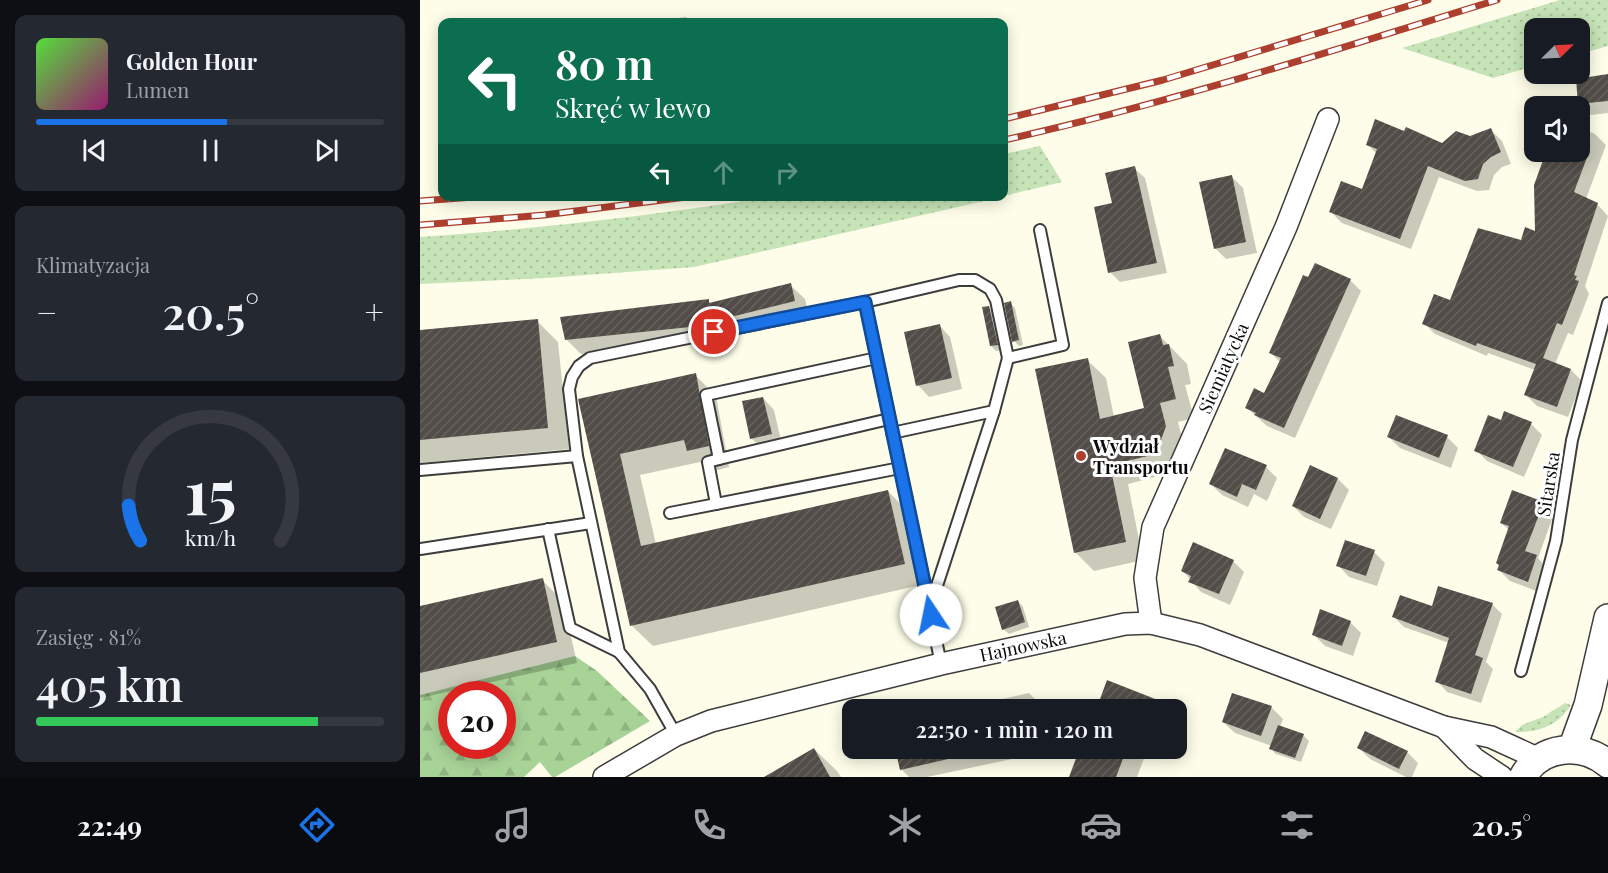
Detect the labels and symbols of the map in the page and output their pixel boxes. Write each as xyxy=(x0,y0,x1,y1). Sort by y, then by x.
north arrow xyxy=(1524,18,1590,84)
pin xyxy=(688,306,739,357)
street label: Siemiatycka xyxy=(1192,319,1254,417)
place label: Wydział Transportu xyxy=(1092,434,1189,479)
marker: Wydział Transportu xyxy=(1074,449,1088,463)
street label: Sitarska xyxy=(1531,450,1565,518)
position arrow xyxy=(899,583,963,647)
street label: Hajnowska xyxy=(977,625,1069,667)
speed limit sign: 20 xyxy=(438,681,516,759)

